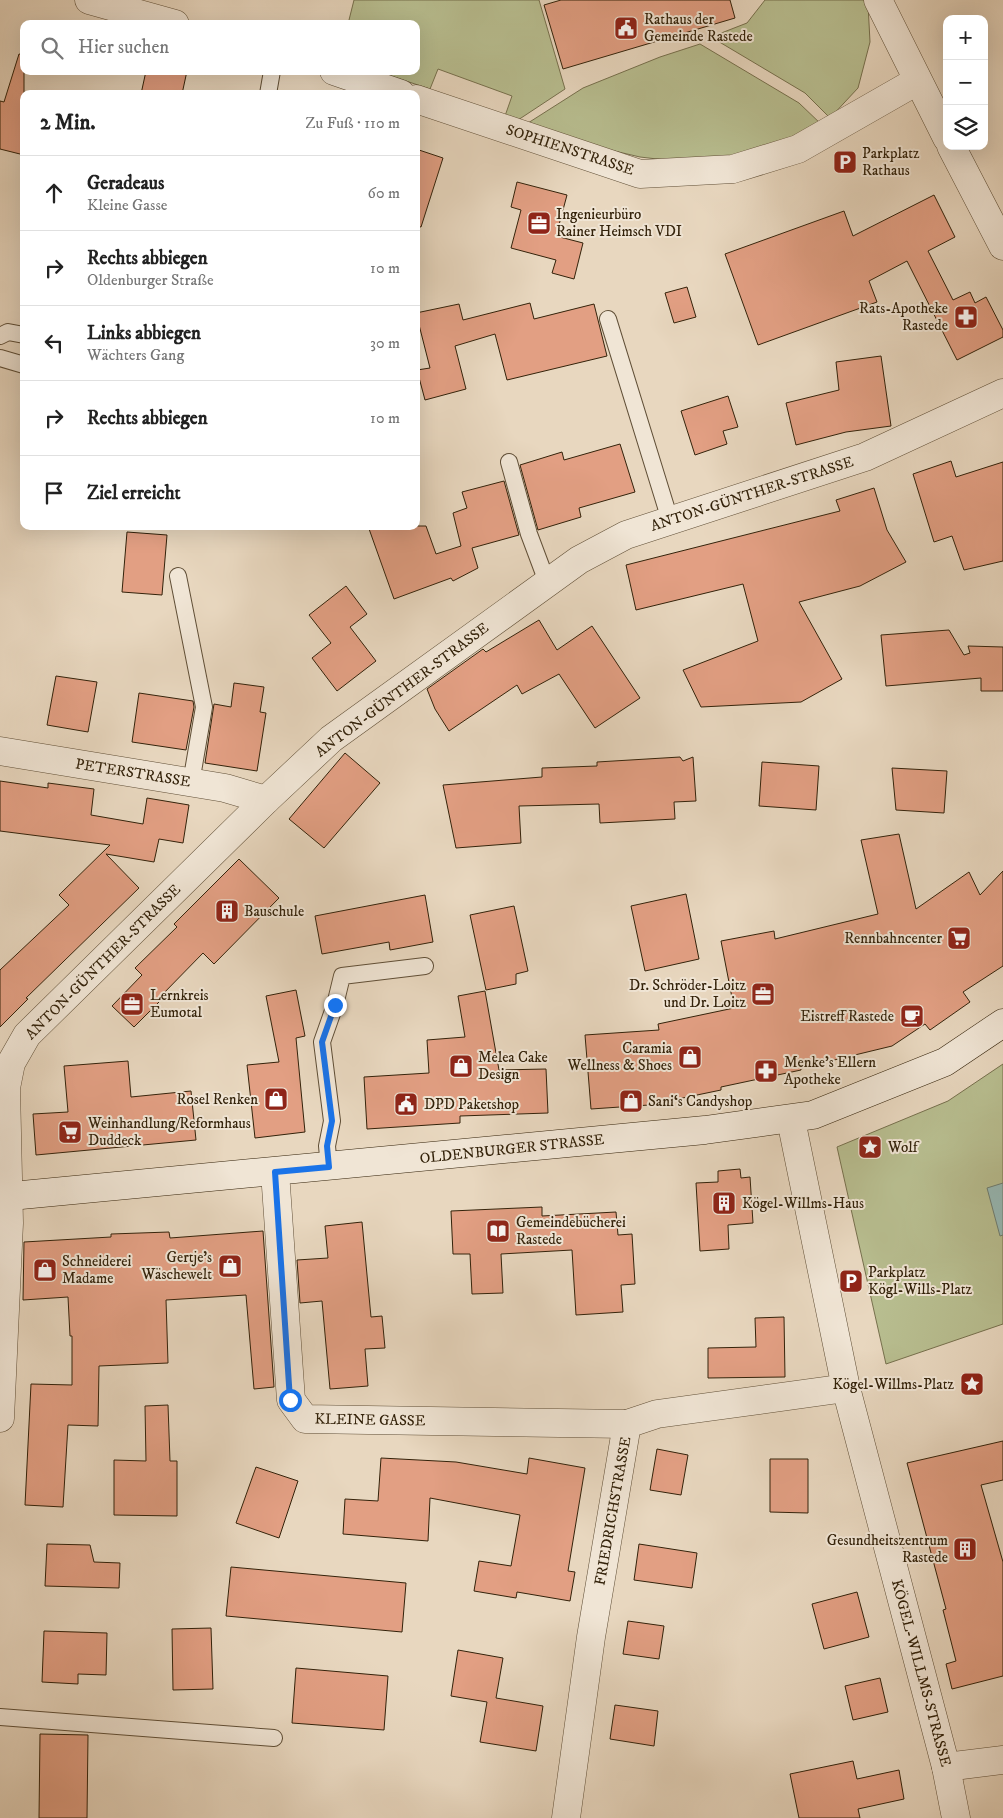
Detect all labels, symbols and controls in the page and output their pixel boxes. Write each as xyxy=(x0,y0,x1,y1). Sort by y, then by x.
place label: Rathaus der Gemeinde Rastede xyxy=(644,10,753,46)
public building icon: Rathaus der Gemeinde Rastede xyxy=(613,15,639,41)
map controls xyxy=(943,15,988,150)
button: + xyxy=(943,15,988,60)
search box xyxy=(20,20,420,75)
icon: search xyxy=(38,34,66,62)
text: Hier suchen xyxy=(78,36,169,59)
button: − xyxy=(943,60,988,105)
button: layers xyxy=(943,105,988,150)
text: 2 Min. xyxy=(40,110,95,136)
text: Zu Fuß · 110 m xyxy=(305,113,400,133)
street label: SOPHIENSTRASSE xyxy=(503,120,637,180)
place label: Parkplatz Rathaus xyxy=(862,144,920,180)
parking icon: Parkplatz Rathaus xyxy=(832,149,858,175)
text: Geradeaus xyxy=(87,172,164,195)
icon: ahead xyxy=(40,179,68,207)
text: 60 m xyxy=(368,183,400,203)
text: Kleine Gasse xyxy=(87,195,167,215)
place label: Ingenieurbüro Rainer Heimsch VDI xyxy=(556,205,682,241)
office icon: Ingenieurbüro Rainer Heimsch VDI xyxy=(526,210,552,236)
text: Rechts abbiegen xyxy=(87,247,208,270)
icon: right xyxy=(40,254,68,282)
text: 10 m xyxy=(370,258,400,278)
text: Oldenburger Straße xyxy=(87,270,214,290)
place label: Rats-Apotheke Rastede xyxy=(859,299,948,335)
pharmacy icon: Rats-Apotheke Rastede xyxy=(953,304,979,330)
text: Links abbiegen xyxy=(87,322,201,345)
icon: left xyxy=(40,329,68,357)
text: 30 m xyxy=(370,333,400,353)
text: Wächters Gang xyxy=(87,345,184,365)
icon: right xyxy=(40,404,68,432)
text: Rechts abbiegen xyxy=(87,407,208,430)
text: 10 m xyxy=(370,408,400,428)
street label: ANTON-GÜNTHER-STRASSE xyxy=(648,452,856,536)
icon: arrive xyxy=(40,479,68,507)
text: Ziel erreicht xyxy=(87,482,181,505)
street label: ANTON-GÜNTHER-STRASSE xyxy=(312,618,493,761)
street label: PETERSTRASSE xyxy=(74,755,192,792)
street label: ANTON-GÜNTHER-STRASSE xyxy=(21,880,185,1044)
building icon: Bauschule xyxy=(214,898,240,924)
place label: Bauschule xyxy=(244,902,304,921)
supermarket icon: Rennbahncenter xyxy=(946,925,972,951)
place label: Rennbahncenter xyxy=(844,929,942,948)
place label: Dr. Schröder-Loitz und Dr. Loitz xyxy=(629,976,746,1012)
office icon: Dr. Schröder-Loitz und Dr. Loitz xyxy=(750,981,776,1007)
place label: Lernkreis Eumotal xyxy=(150,986,209,1022)
office icon: Lernkreis Eumotal xyxy=(119,991,145,1017)
route end xyxy=(324,994,347,1017)
cafe icon: Eistreff Rastede xyxy=(899,1003,925,1029)
place label: Eistreff Rastede xyxy=(800,1007,894,1026)
place label: Caramia Wellness & Shoes xyxy=(567,1039,673,1075)
shop icon: Caramia Wellness & Shoes xyxy=(677,1044,703,1070)
place label: Melea Cake Design xyxy=(478,1048,548,1084)
shop icon: Melea Cake Design xyxy=(448,1053,474,1079)
place label: Menke's Ellern Apotheke xyxy=(784,1053,876,1089)
pharmacy icon: Menke's Ellern Apotheke xyxy=(753,1058,779,1084)
shop icon: Rosel Renken xyxy=(263,1086,289,1112)
shop icon: Sani‘s Candyshop xyxy=(618,1088,644,1114)
place label: Rosel Renken xyxy=(177,1090,258,1109)
public building icon: DPD Paketshop xyxy=(393,1091,419,1117)
place label: Sani‘s Candyshop xyxy=(648,1092,753,1111)
place label: DPD Paketshop xyxy=(424,1095,520,1114)
place label: Weinhandlung/Reformhaus Duddeck xyxy=(87,1114,251,1150)
supermarket icon: Weinhandlung/Reformhaus Duddeck xyxy=(57,1119,83,1145)
street label: OLDENBURGER STRASSE xyxy=(419,1130,606,1168)
place icon: Wolf xyxy=(857,1134,883,1160)
place label: Wolf xyxy=(887,1138,920,1157)
building icon: Kögel-Willms-Haus xyxy=(711,1190,737,1216)
place label: Kögel-Willms-Haus xyxy=(742,1194,864,1213)
place label: Gemeindebücherei Rastede xyxy=(516,1213,626,1249)
library icon: Gemeindebücherei Rastede xyxy=(485,1218,511,1244)
place label: Gertje's Wäschewelt xyxy=(140,1248,212,1284)
place label: Schneiderei Madame xyxy=(62,1252,132,1288)
shop icon: Gertje's Wäschewelt xyxy=(217,1253,243,1279)
shop icon: Schneiderei Madame xyxy=(32,1257,58,1283)
place label: Parkplatz Kögl-Wills-Platz xyxy=(868,1263,973,1299)
parking icon: Parkplatz Kögl-Wills-Platz xyxy=(838,1268,864,1294)
place icon: Kögel-Willms-Platz xyxy=(959,1371,985,1397)
place label: Kögel-Willms-Platz xyxy=(832,1375,954,1394)
route start xyxy=(279,1389,302,1412)
street label: KLEINE GASSE xyxy=(314,1410,426,1430)
street label: FRIEDRICHSTRASSE xyxy=(591,1435,636,1587)
place label: Gesundheitszentrum Rastede xyxy=(827,1531,948,1567)
building icon: Gesundheitszentrum Rastede xyxy=(952,1536,978,1562)
street label: KÖGEL-WILLMS-STRASSE xyxy=(887,1577,955,1769)

